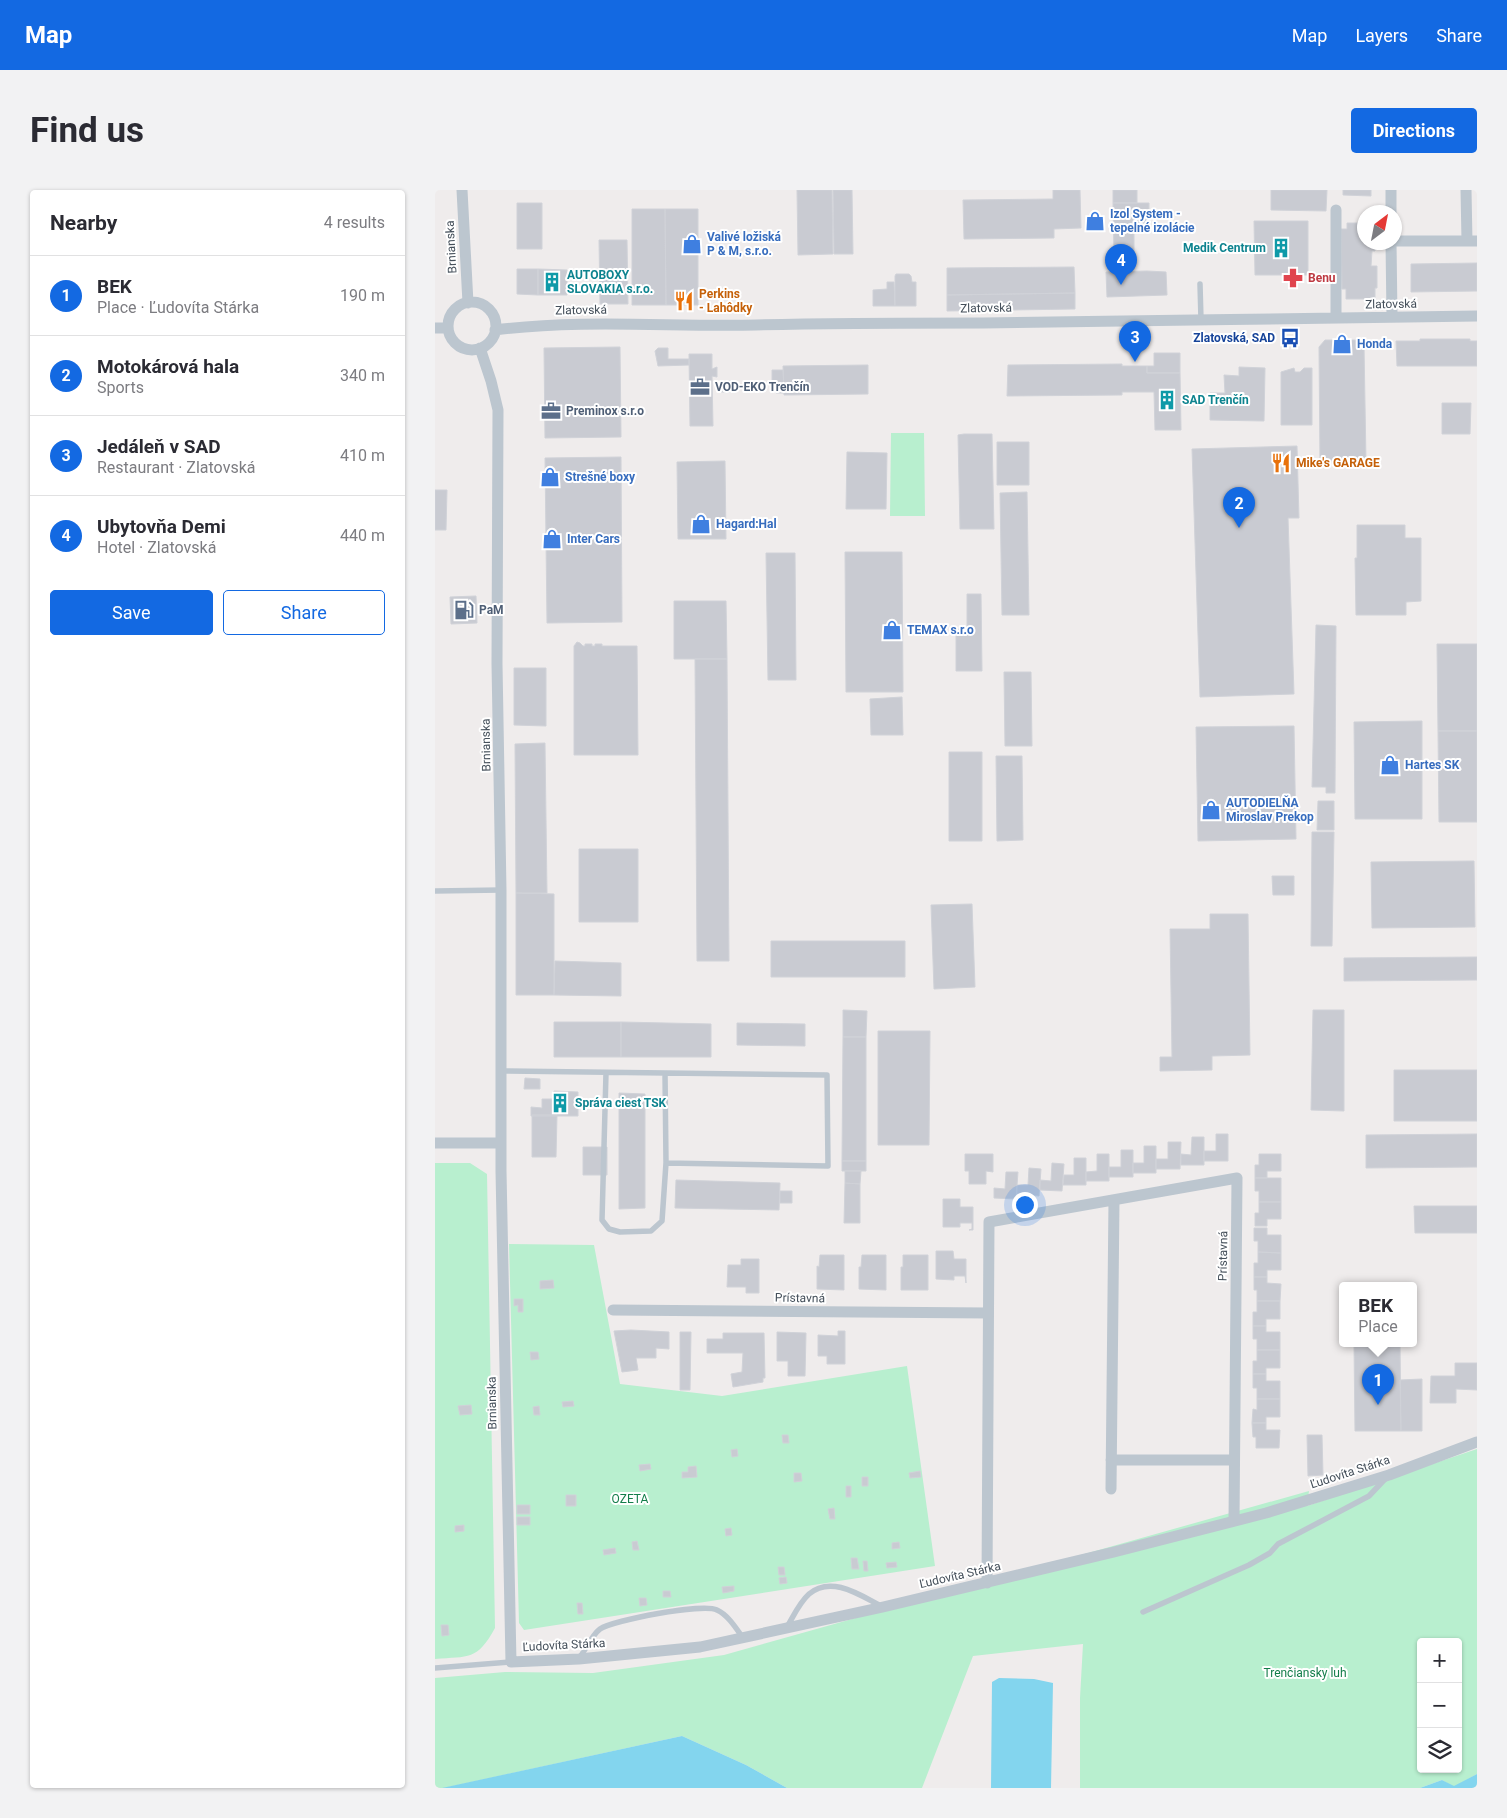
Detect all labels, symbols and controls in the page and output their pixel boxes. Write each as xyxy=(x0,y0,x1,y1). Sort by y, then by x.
text: Map xyxy=(25,21,72,49)
text: Map xyxy=(1292,25,1327,46)
text: Layers xyxy=(1355,25,1408,46)
text: Share xyxy=(1436,25,1482,46)
button: Directions xyxy=(1351,108,1477,153)
text: Find us xyxy=(30,110,144,151)
north arrow xyxy=(1357,205,1402,250)
place label: Izol System - tepelné izolácie xyxy=(1110,207,1195,235)
shop icon: Izol System - tepelné izolácie xyxy=(1084,210,1106,232)
text: Nearby xyxy=(50,211,117,235)
text: 4 results xyxy=(324,213,385,232)
street label: Brnianska xyxy=(443,220,459,274)
place label: Valivé ložiská P & M, s.r.o. xyxy=(707,230,782,258)
shop icon: Valivé ložiská P & M, s.r.o. xyxy=(681,233,703,255)
building icon: Medik Centrum xyxy=(1270,237,1292,259)
place label: Medik Centrum xyxy=(1183,241,1266,255)
pin: 4 xyxy=(1105,244,1137,285)
pharmacy icon: Benu xyxy=(1282,267,1304,289)
place label: AUTOBOXY SLOVAKIA s.r.o. xyxy=(567,268,653,296)
building icon: AUTOBOXY SLOVAKIA s.r.o. xyxy=(541,271,563,293)
place label: Benu xyxy=(1308,271,1336,285)
text: BEK xyxy=(97,275,132,298)
text: 1 xyxy=(61,286,71,305)
text: 190 m xyxy=(340,286,385,305)
place label: Perkins - Lahôdky xyxy=(699,287,753,315)
restaurant icon: Perkins - Lahôdky xyxy=(673,290,695,312)
street label: Zlatovská xyxy=(1365,297,1417,311)
text: Place · Ľudovíta Stárka xyxy=(97,298,259,317)
street label: Zlatovská xyxy=(960,301,1012,315)
street label: Zlatovská xyxy=(555,303,607,317)
pin: 3 xyxy=(1119,321,1151,362)
bus stop icon: Zlatovská, SAD xyxy=(1279,327,1301,349)
place label: Zlatovská, SAD xyxy=(1193,331,1275,345)
shop icon: Honda xyxy=(1331,333,1353,355)
place label: Honda xyxy=(1357,337,1393,351)
text: Motokárová hala xyxy=(97,355,239,378)
text: 2 xyxy=(61,366,71,385)
text: 340 m xyxy=(340,366,385,385)
office icon: VOD-EKO Trenčín xyxy=(689,376,711,398)
text: Sports xyxy=(97,378,144,397)
place label: VOD-EKO Trenčín xyxy=(715,380,810,394)
building icon: SAD Trenčín xyxy=(1156,389,1178,411)
place label: SAD Trenčín xyxy=(1182,393,1249,407)
office icon: Preminox s.r.o xyxy=(540,400,562,422)
place label: Preminox s.r.o xyxy=(566,404,644,418)
text: Jedáleň v SAD xyxy=(97,435,221,458)
text: 3 xyxy=(61,446,71,465)
text: 410 m xyxy=(340,446,385,465)
restaurant icon: Mike's GARAGE xyxy=(1270,452,1292,474)
place label: Mike's GARAGE xyxy=(1296,456,1380,470)
text: Restaurant · Zlatovská xyxy=(97,458,255,477)
shop icon: Strešné boxy xyxy=(539,466,561,488)
place label: Strešné boxy xyxy=(565,470,636,484)
pin: 2 xyxy=(1223,487,1255,528)
shop icon: Hagard:Hal xyxy=(690,513,712,535)
text: Ubytovňa Demi xyxy=(97,515,226,538)
place label: Hagard:Hal xyxy=(716,517,777,531)
text: 4 xyxy=(61,526,71,545)
text: 440 m xyxy=(340,526,385,545)
shop icon: Inter Cars xyxy=(541,528,563,550)
place label: Inter Cars xyxy=(567,532,620,546)
text: Hotel · Zlatovská xyxy=(97,538,216,557)
button: Save xyxy=(50,590,213,635)
button: Share xyxy=(223,590,385,635)
fuel station icon: PaM xyxy=(453,599,475,621)
place label: PaM xyxy=(479,603,504,617)
shop icon: TEMAX s.r.o xyxy=(881,619,903,641)
place label: TEMAX s.r.o xyxy=(907,623,974,637)
street label: Brnianska xyxy=(479,718,493,772)
shop icon: Hartes SK xyxy=(1379,754,1401,776)
place label: Hartes SK xyxy=(1405,758,1460,772)
place label: AUTODIELŇA Miroslav Prekop xyxy=(1226,795,1314,824)
shop icon: AUTODIELŇA Miroslav Prekop xyxy=(1200,799,1222,821)
building icon: Správa ciest TSK xyxy=(549,1092,571,1114)
place label: Správa ciest TSK xyxy=(575,1096,667,1110)
your location xyxy=(1012,1192,1038,1218)
street label: Prístavná xyxy=(1216,1231,1230,1281)
popup xyxy=(1339,1282,1417,1347)
street label: Prístavná xyxy=(775,1291,825,1305)
text: BEK xyxy=(1358,1294,1393,1317)
text: Place xyxy=(1358,1317,1398,1336)
pin: 1 xyxy=(1362,1364,1394,1405)
street label: Brnianska xyxy=(485,1376,499,1430)
street label: Ľudovíta Stárka xyxy=(1308,1453,1392,1491)
park label: OZETA xyxy=(612,1492,649,1506)
street label: Ľudovíta Stárka xyxy=(918,1559,1002,1591)
street label: Ľudovíta Stárka xyxy=(522,1636,606,1654)
map controls xyxy=(1417,1638,1462,1773)
button: + xyxy=(1417,1638,1462,1683)
park label: Trenčiansky luh xyxy=(1263,1666,1347,1680)
button: − xyxy=(1417,1683,1462,1728)
button: layers xyxy=(1417,1728,1462,1773)

